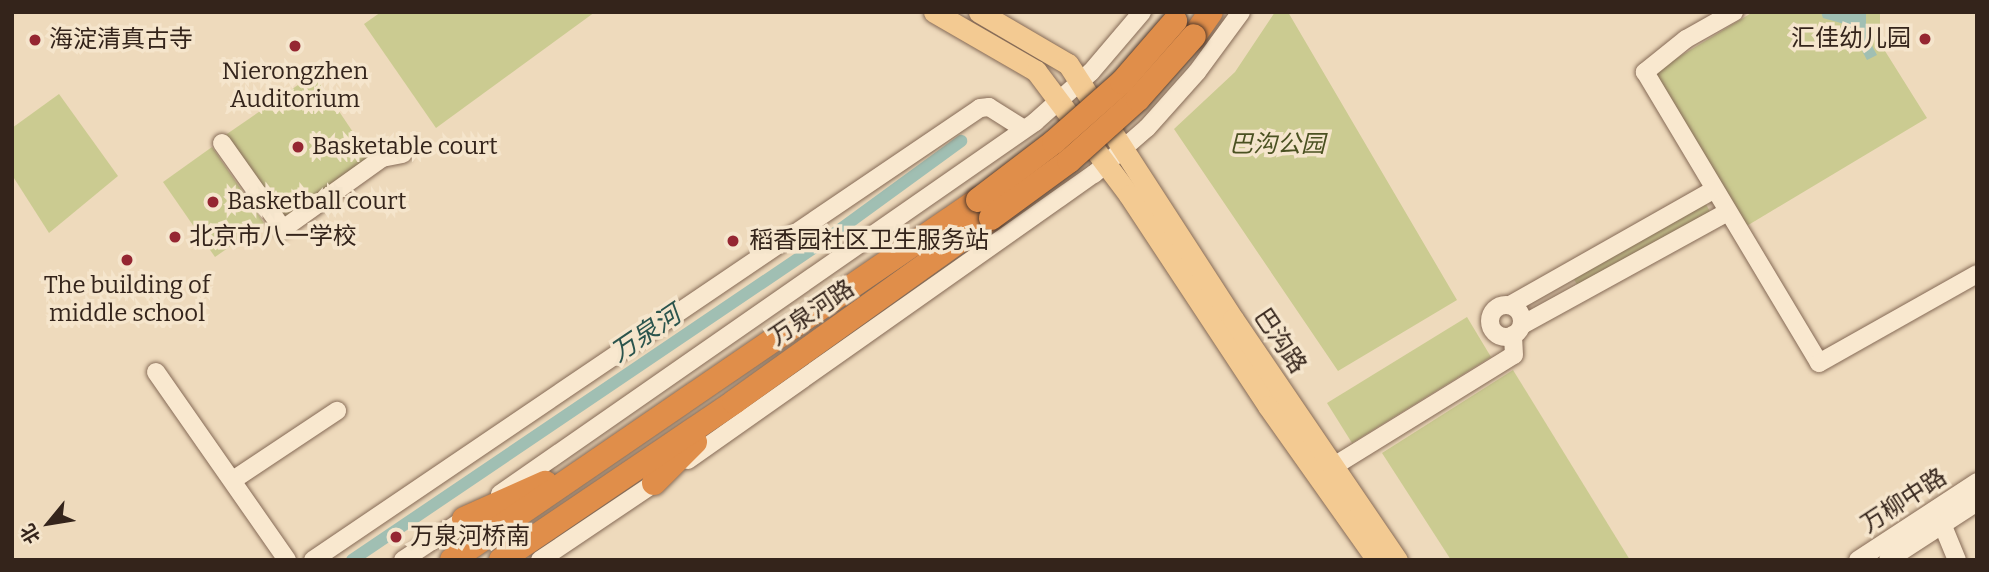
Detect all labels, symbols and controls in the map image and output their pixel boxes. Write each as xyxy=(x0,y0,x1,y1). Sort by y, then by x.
place label: 汇佳幼儿园 xyxy=(1791,25,1911,53)
place label: 海淀清真古寺 xyxy=(49,26,193,54)
marker: 汇佳幼儿园 xyxy=(1917,31,1933,47)
marker: 海淀清真古寺 xyxy=(27,32,43,48)
marker: Nierongzhen Auditorium xyxy=(287,38,303,54)
place label: Nierongzhen Auditorium xyxy=(222,58,368,114)
park label: 巴沟公园 xyxy=(1229,131,1325,159)
place label: Basketable court xyxy=(312,133,498,161)
marker: Basketable court xyxy=(290,139,306,155)
place label: Basketball court xyxy=(227,188,406,216)
marker: Basketball court xyxy=(205,194,221,210)
place label: 北京市八一学校 xyxy=(189,223,357,251)
place label: 稻香园社区卫生服务站 xyxy=(749,227,989,255)
marker: 北京市八一学校 xyxy=(167,229,183,245)
marker: 稻香园社区卫生服务站 xyxy=(723,231,743,251)
marker: The building of middle school xyxy=(119,252,135,268)
place label: The building of middle school xyxy=(44,272,210,328)
street label: 万泉河路 xyxy=(764,274,860,352)
water label: 万泉河 xyxy=(605,299,687,369)
street label: 巴沟路 xyxy=(1248,303,1312,379)
street label: 万柳中路 xyxy=(1856,463,1952,539)
north arrow xyxy=(14,488,84,558)
text: 北 xyxy=(16,520,45,548)
place label: 万泉河桥南 xyxy=(410,523,530,551)
marker: 万泉河桥南 xyxy=(388,529,404,545)

